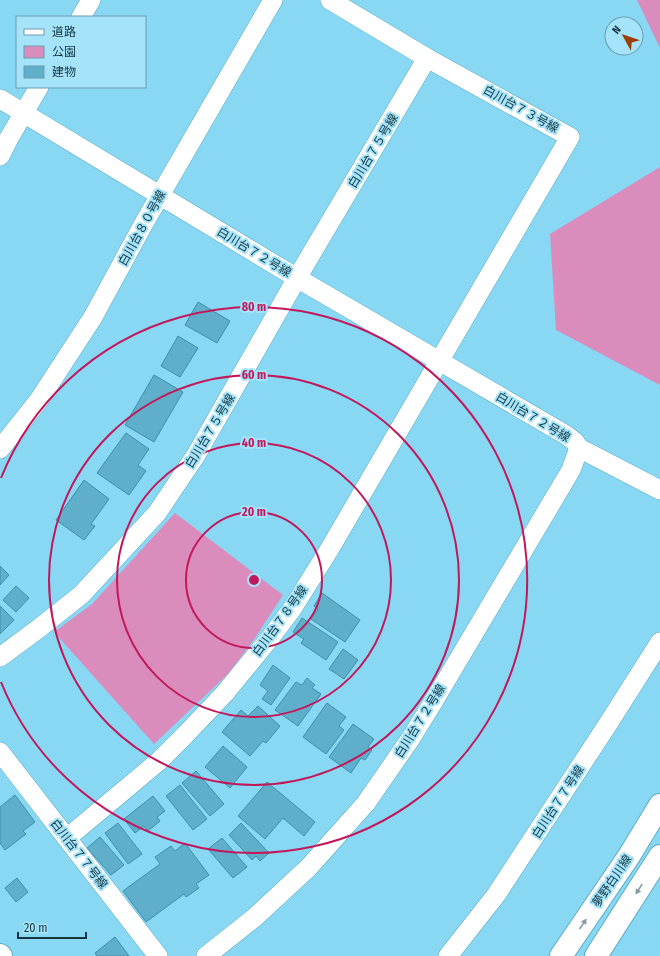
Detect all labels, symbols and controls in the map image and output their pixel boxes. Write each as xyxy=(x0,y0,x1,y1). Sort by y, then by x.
legend xyxy=(16,16,146,88)
north arrow xyxy=(604,16,644,56)
text: N xyxy=(610,23,624,37)
text: 道路 xyxy=(52,25,76,39)
text: 公園 xyxy=(52,45,76,59)
text: 建物 xyxy=(52,65,76,79)
street label: 白川台７３号線 xyxy=(481,83,561,135)
street label: 白川台７５号線 xyxy=(345,111,401,191)
street label: 白川台８０号線 xyxy=(116,188,168,268)
street label: 白川台７２号線 xyxy=(214,224,294,280)
text: 80 m xyxy=(242,300,266,314)
text: 60 m xyxy=(242,368,266,382)
street label: 白川台７２号線 xyxy=(493,389,573,445)
street label: 白川台７５号線 xyxy=(182,391,238,471)
text: 40 m xyxy=(242,436,266,450)
text: 20 m xyxy=(241,505,266,519)
centre of rings xyxy=(247,573,261,587)
street label: 白川台７８号線 xyxy=(250,583,310,659)
street label: 白川台７２号線 xyxy=(392,682,448,760)
street label: 白川台７７号線 xyxy=(529,763,587,841)
street label: 白川台７７号線 xyxy=(48,817,110,891)
street label: 夢野白川線 xyxy=(589,852,635,910)
one-way arrow xyxy=(635,884,643,894)
scale bar xyxy=(18,914,86,940)
one-way arrow xyxy=(579,919,587,929)
text: 20 m xyxy=(24,921,48,935)

